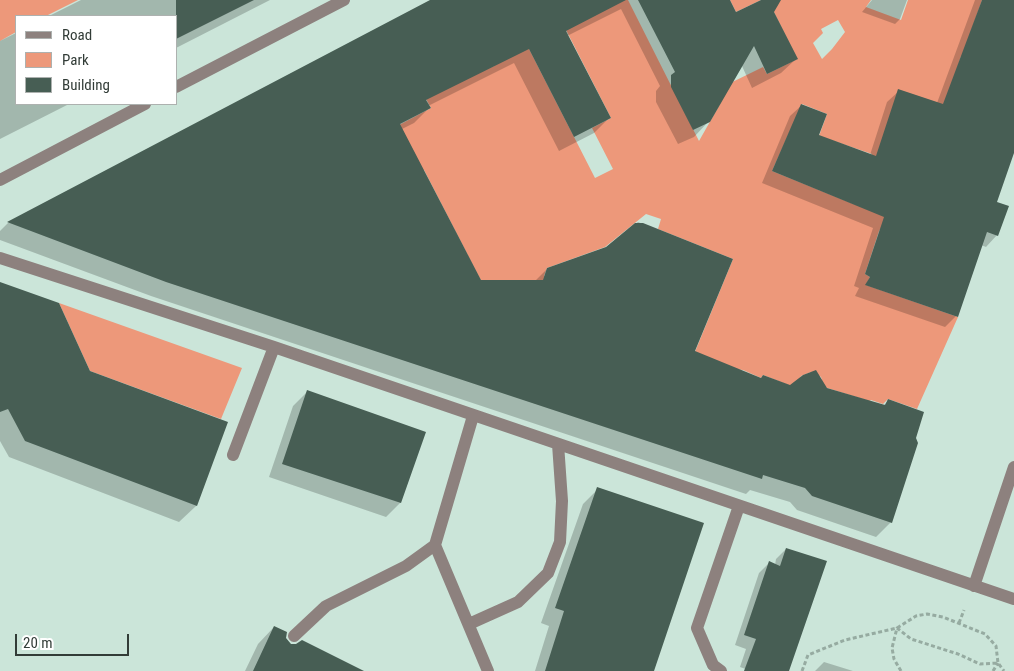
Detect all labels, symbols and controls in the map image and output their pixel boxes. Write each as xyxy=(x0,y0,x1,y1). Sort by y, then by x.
legend xyxy=(15,15,178,105)
text: Road xyxy=(62,26,92,44)
text: Park xyxy=(62,51,89,69)
text: Building xyxy=(62,76,110,94)
scale bar xyxy=(18,624,131,656)
text: 20 m xyxy=(23,634,53,652)

